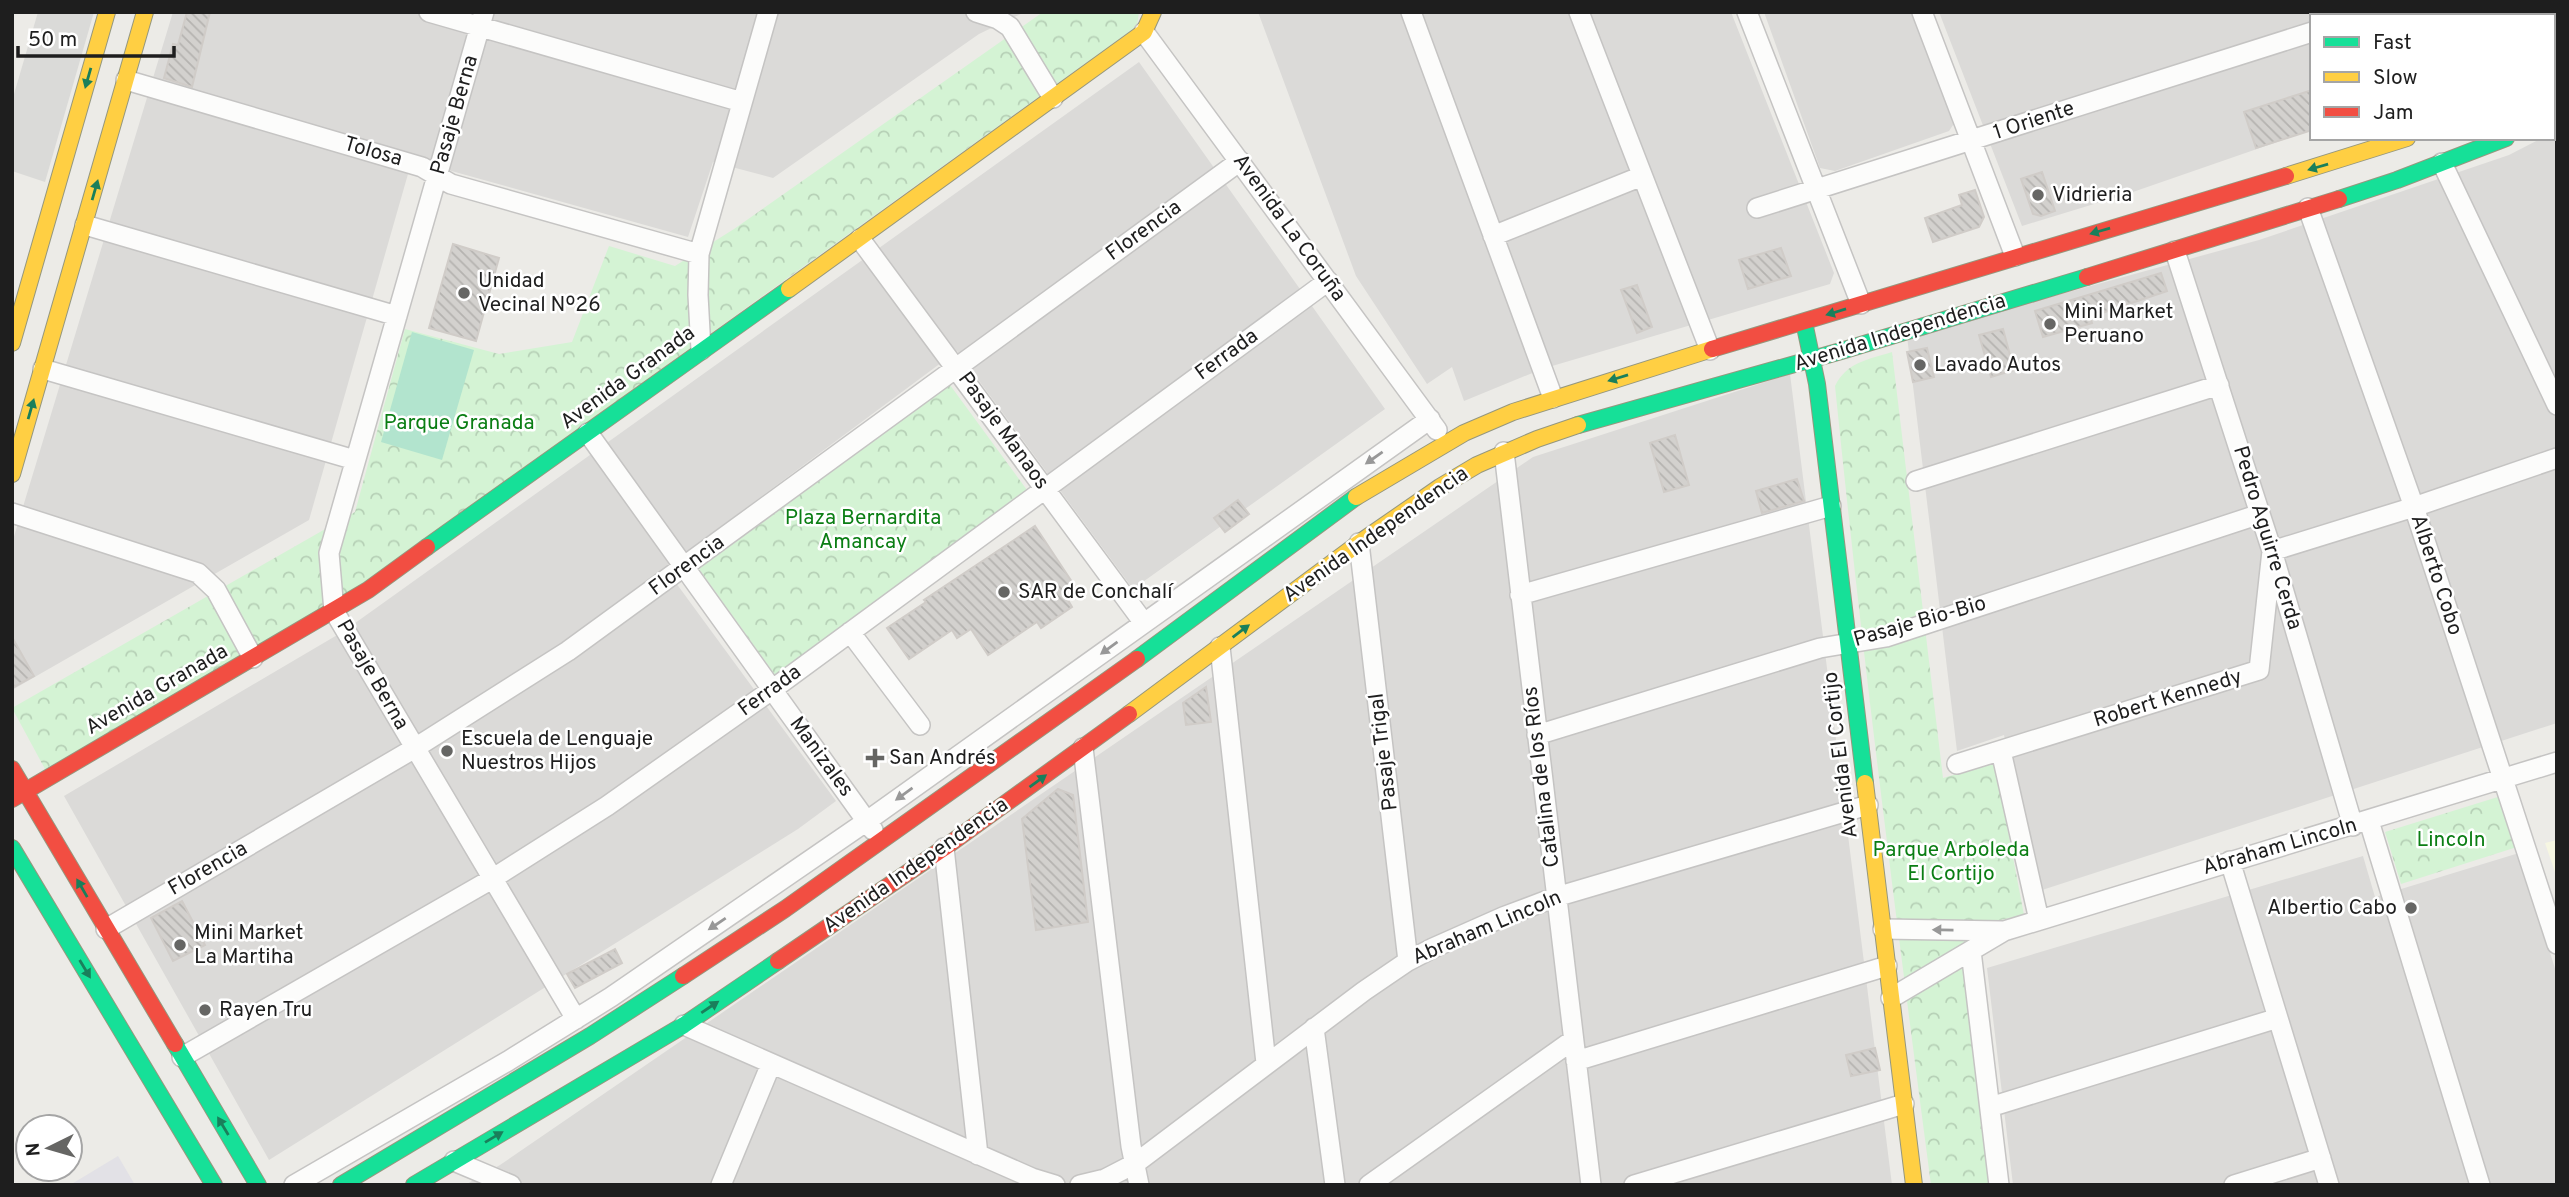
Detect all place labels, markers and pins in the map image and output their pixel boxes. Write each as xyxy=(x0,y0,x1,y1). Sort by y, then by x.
place label: Vidrieria xyxy=(2052,182,2132,209)
marker: Vidrieria xyxy=(2030,187,2046,203)
place label: Unidad Vecinal Nº26 xyxy=(478,268,601,319)
marker: Unidad Vecinal Nº26 xyxy=(456,285,472,301)
place label: Mini Market Peruano xyxy=(2064,299,2174,350)
marker: Mini Market Peruano xyxy=(2042,316,2058,332)
place label: Lavado Autos xyxy=(1934,352,2061,379)
marker: Lavado Autos xyxy=(1912,357,1928,373)
place label: SAR de Conchalí xyxy=(1018,579,1174,606)
marker: SAR de Conchalí xyxy=(996,584,1012,600)
place label: Escuela de Lenguaje Nuestros Hijos xyxy=(461,726,653,777)
marker: Escuela de Lenguaje Nuestros Hijos xyxy=(439,743,455,759)
place label: San Andrés xyxy=(889,745,996,772)
marker: San Andrés xyxy=(867,750,883,766)
place label: Albertio Cabo xyxy=(2267,895,2397,922)
marker: Albertio Cabo xyxy=(2403,900,2419,916)
place label: Mini Market La Martiha xyxy=(194,920,304,971)
marker: Mini Market La Martiha xyxy=(172,937,188,953)
place label: Rayen Tru xyxy=(219,997,312,1024)
marker: Rayen Tru xyxy=(197,1002,213,1018)

